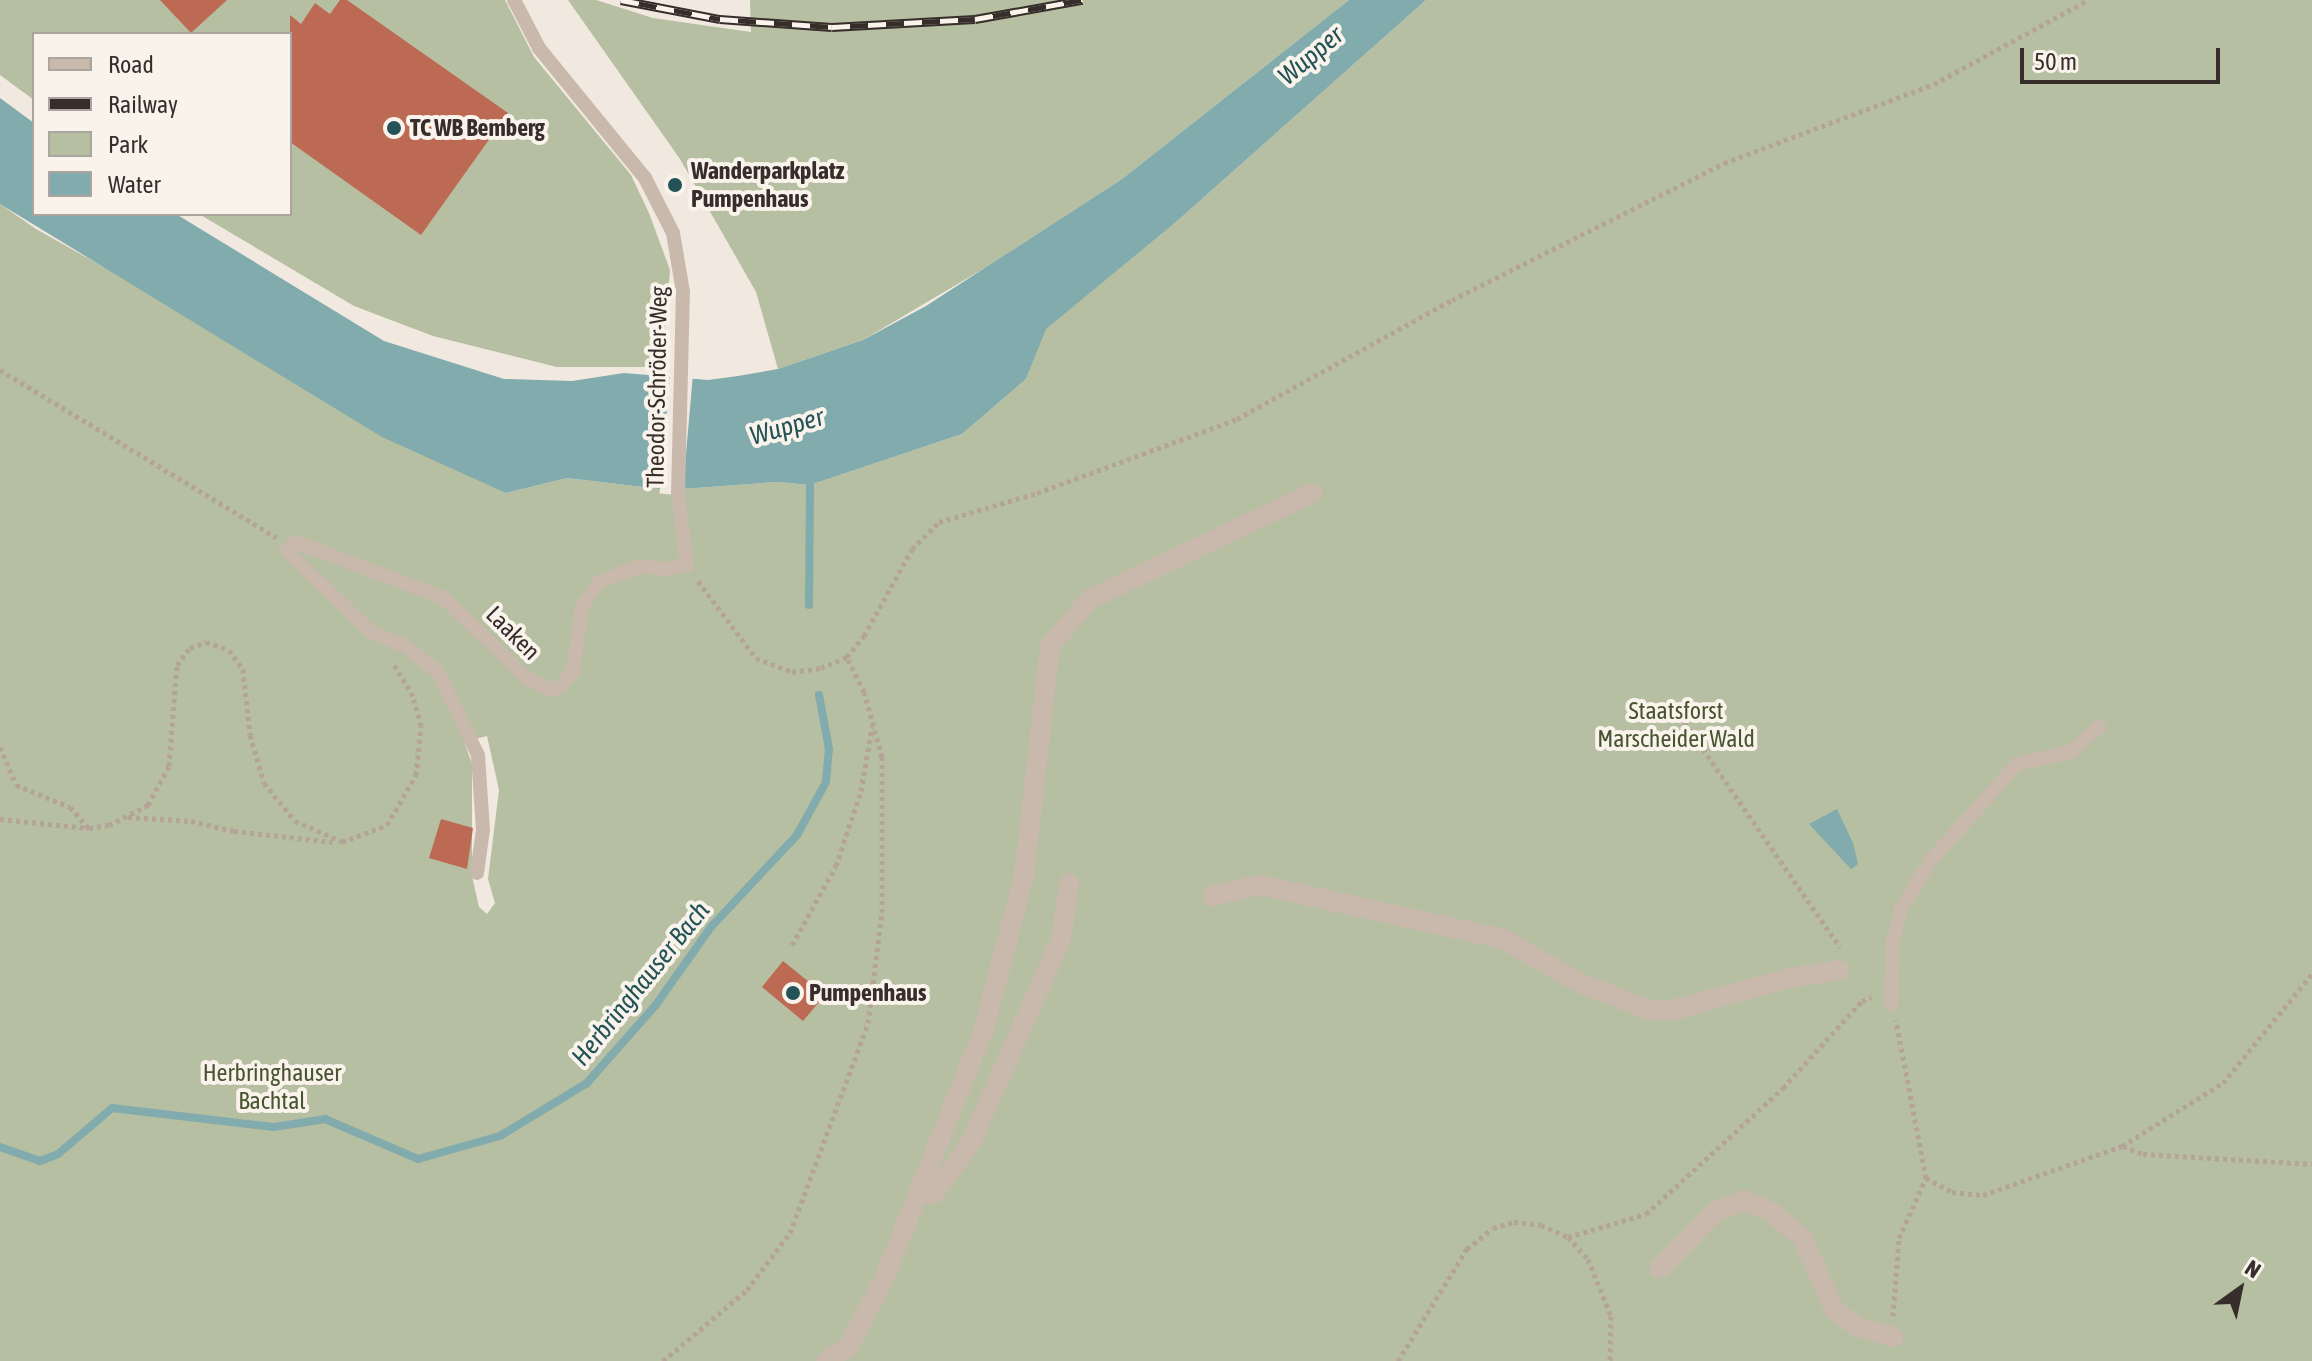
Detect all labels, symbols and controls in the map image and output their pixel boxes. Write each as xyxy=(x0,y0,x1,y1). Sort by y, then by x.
water label: Wupper xyxy=(1272,20,1350,92)
legend xyxy=(32,32,292,216)
scale bar xyxy=(2024,32,2224,82)
text: 50 m xyxy=(2034,48,2077,75)
text: Road xyxy=(108,51,154,78)
text: Railway xyxy=(108,91,178,118)
place label: TC WB Bemberg xyxy=(410,114,545,142)
marker: TC WB Bemberg xyxy=(385,119,403,137)
text: Park xyxy=(108,131,148,158)
place label: Wanderparkplatz Pumpenhaus xyxy=(691,157,844,213)
text: Water xyxy=(108,171,161,198)
marker: Wanderparkplatz Pumpenhaus xyxy=(666,176,684,194)
street label: Theodor-Schröder-Weg xyxy=(641,286,673,488)
water label: Wupper xyxy=(747,402,827,452)
street label: Laaken xyxy=(480,600,546,666)
park label: Staatsforst Marscheider Wald xyxy=(1597,697,1755,753)
water label: Herbringhauser Bach xyxy=(565,896,717,1072)
place label: Pumpenhaus xyxy=(809,979,926,1007)
marker: Pumpenhaus xyxy=(784,984,802,1002)
park label: Herbringhauser Bachtal xyxy=(203,1059,341,1115)
north arrow xyxy=(2200,1249,2280,1329)
text: N xyxy=(2241,1254,2266,1283)

